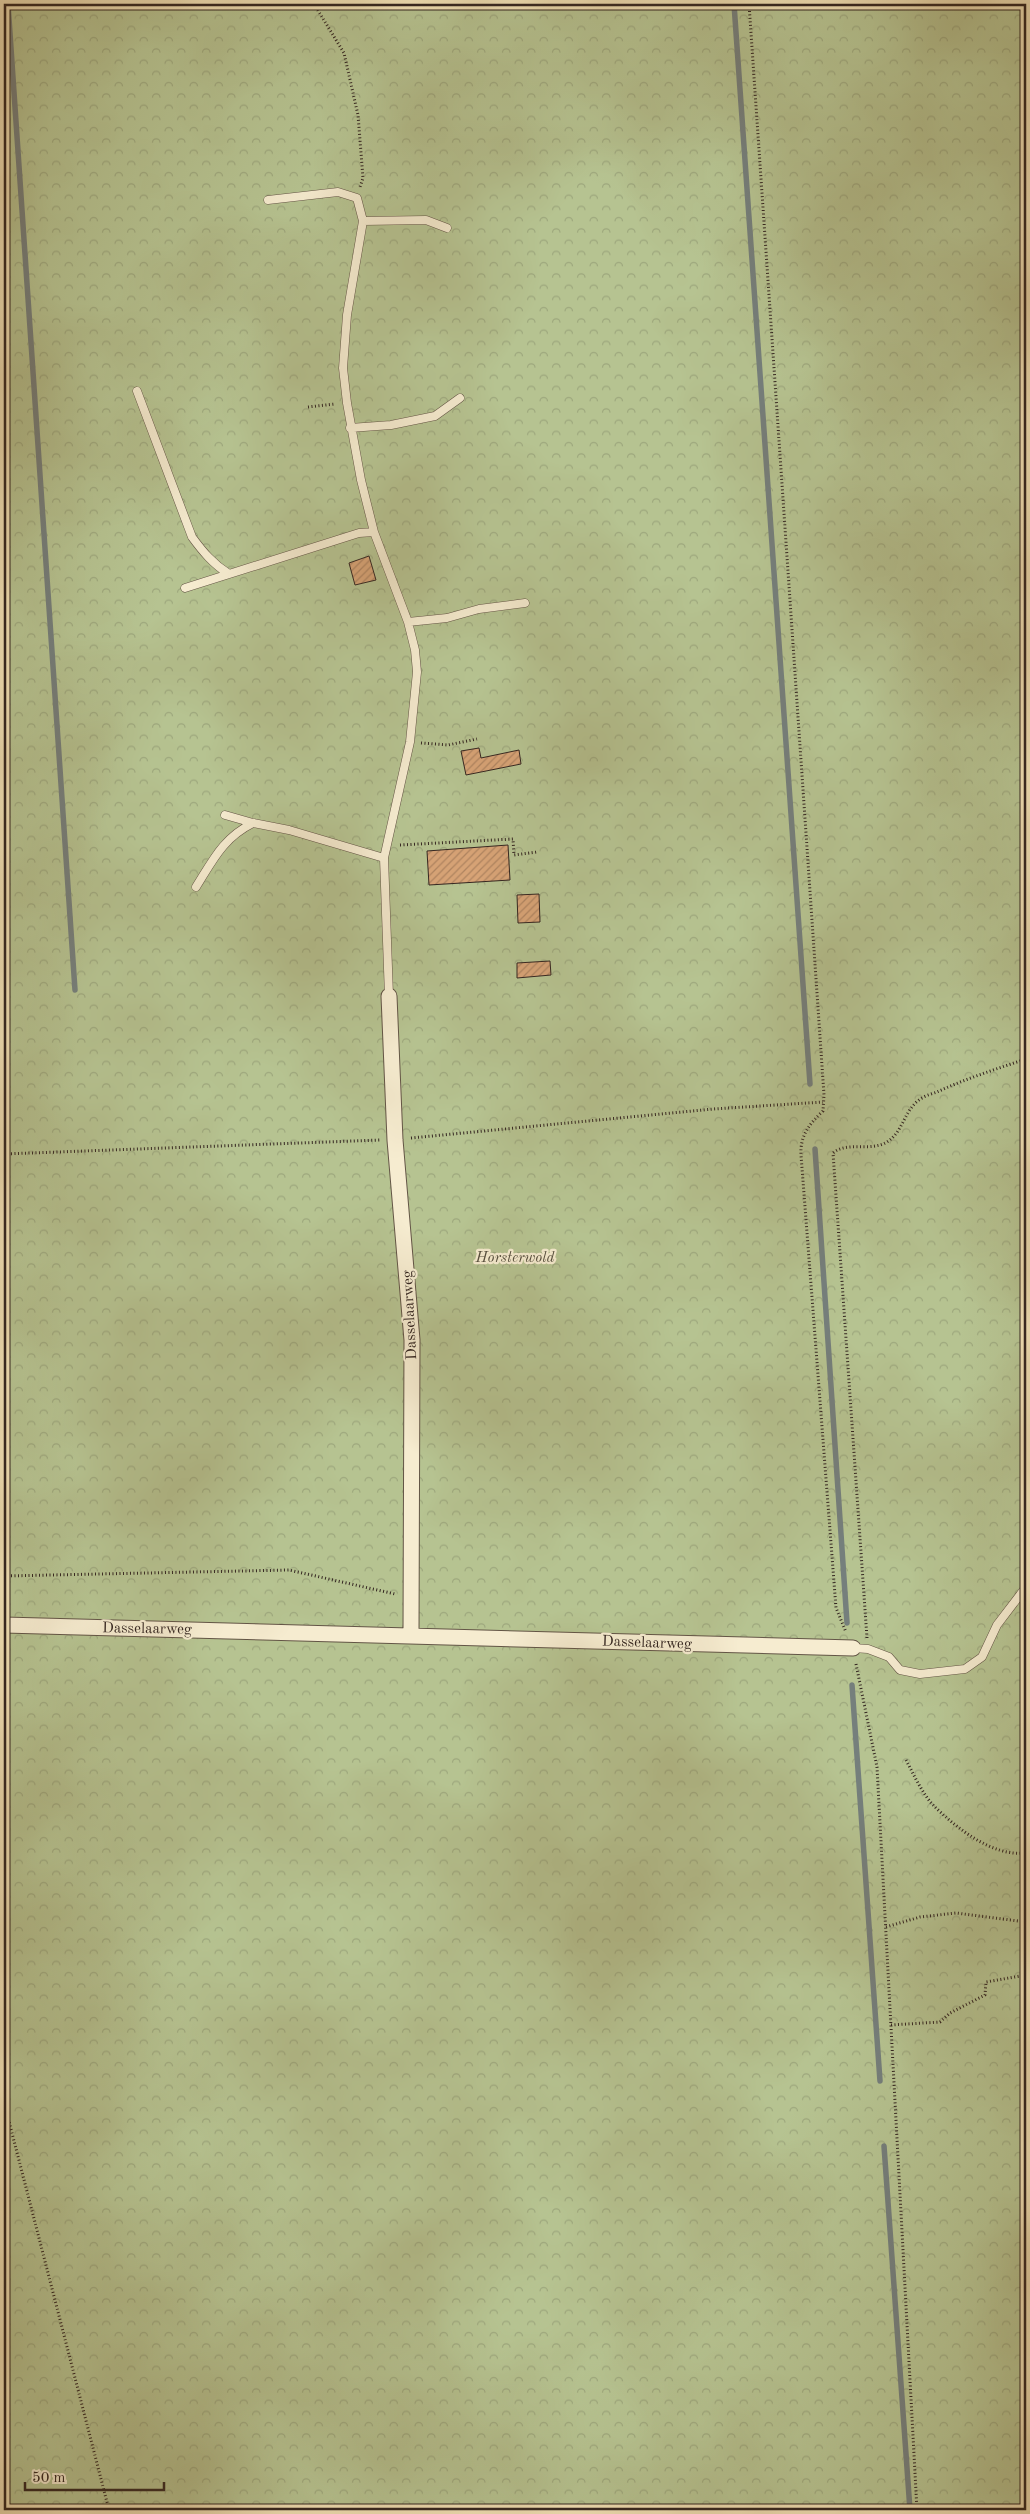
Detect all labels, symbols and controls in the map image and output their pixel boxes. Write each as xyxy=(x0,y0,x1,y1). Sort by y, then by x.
park label: Horsterwold xyxy=(474,1251,556,1266)
street label: Dasselaarweg xyxy=(401,1270,420,1360)
street label: Dasselaarweg xyxy=(102,1621,192,1638)
street label: Dasselaarweg xyxy=(602,1634,692,1653)
scale bar xyxy=(25,2459,164,2491)
text: 50 m xyxy=(32,2471,66,2486)

